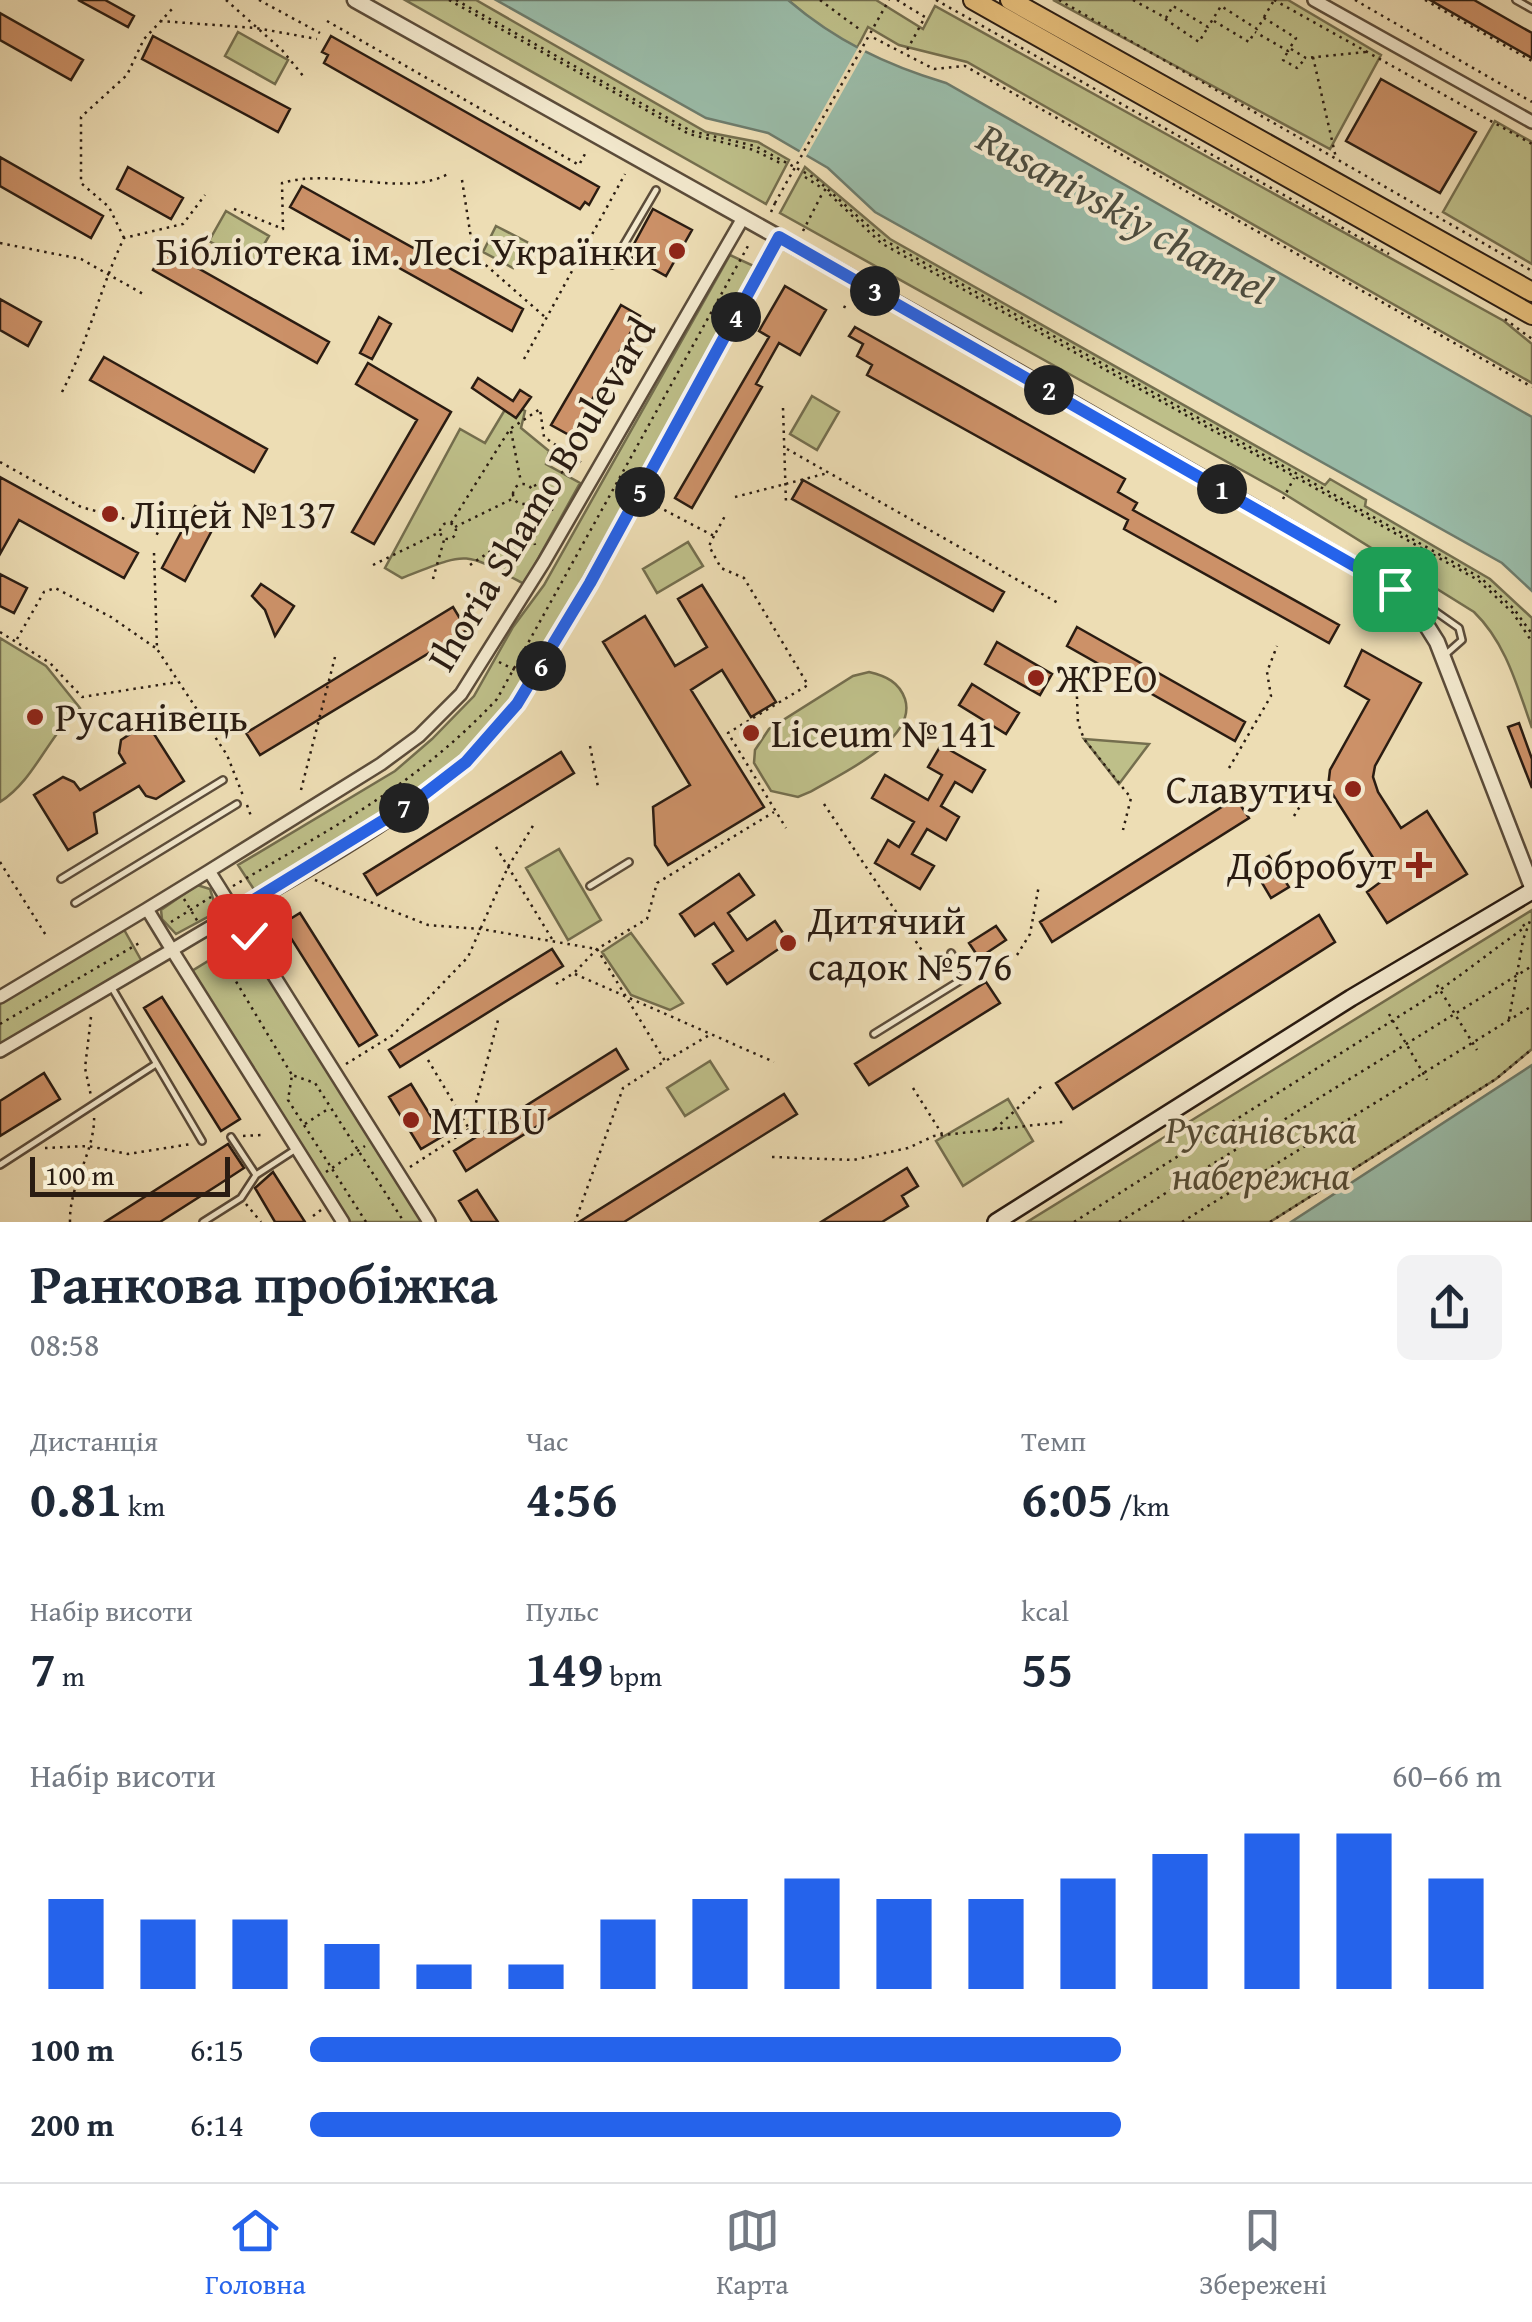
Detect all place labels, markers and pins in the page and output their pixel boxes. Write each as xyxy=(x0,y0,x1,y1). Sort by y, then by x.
place label: Бібліотека ім. Лесі Українки xyxy=(156,221,657,280)
marker: Бібліотека ім. Лесі Українки xyxy=(666,240,688,262)
pin: 3 xyxy=(850,266,900,316)
pin: 4 xyxy=(711,292,761,342)
pin: 2 xyxy=(1024,365,1074,415)
pin: 1 xyxy=(1197,464,1247,514)
pin: 5 xyxy=(615,467,665,517)
place label: Ліцей №137 xyxy=(130,484,336,543)
marker: Ліцей №137 xyxy=(99,503,121,525)
pin xyxy=(1353,547,1438,632)
pin: 6 xyxy=(516,641,566,691)
place label: ЖРЕО xyxy=(1055,648,1158,707)
marker: ЖРЕО xyxy=(1025,667,1047,689)
place label: Русанівець xyxy=(55,687,248,746)
place label: Liceum №141 xyxy=(771,703,997,762)
marker: Русанівець xyxy=(24,706,46,728)
marker: Liceum №141 xyxy=(740,722,762,744)
place label: Славутич xyxy=(1166,759,1333,818)
marker: Славутич xyxy=(1342,778,1364,800)
pin: 7 xyxy=(379,783,429,833)
place label: Добробут xyxy=(1226,835,1397,894)
marker: Добробут xyxy=(1406,852,1432,878)
place label: Дитячий садок №576 xyxy=(807,890,1012,995)
pin xyxy=(207,894,292,979)
marker: Дитячий садок №576 xyxy=(777,932,799,954)
place label: MTIBU xyxy=(431,1090,548,1149)
marker: MTIBU xyxy=(400,1109,422,1131)

